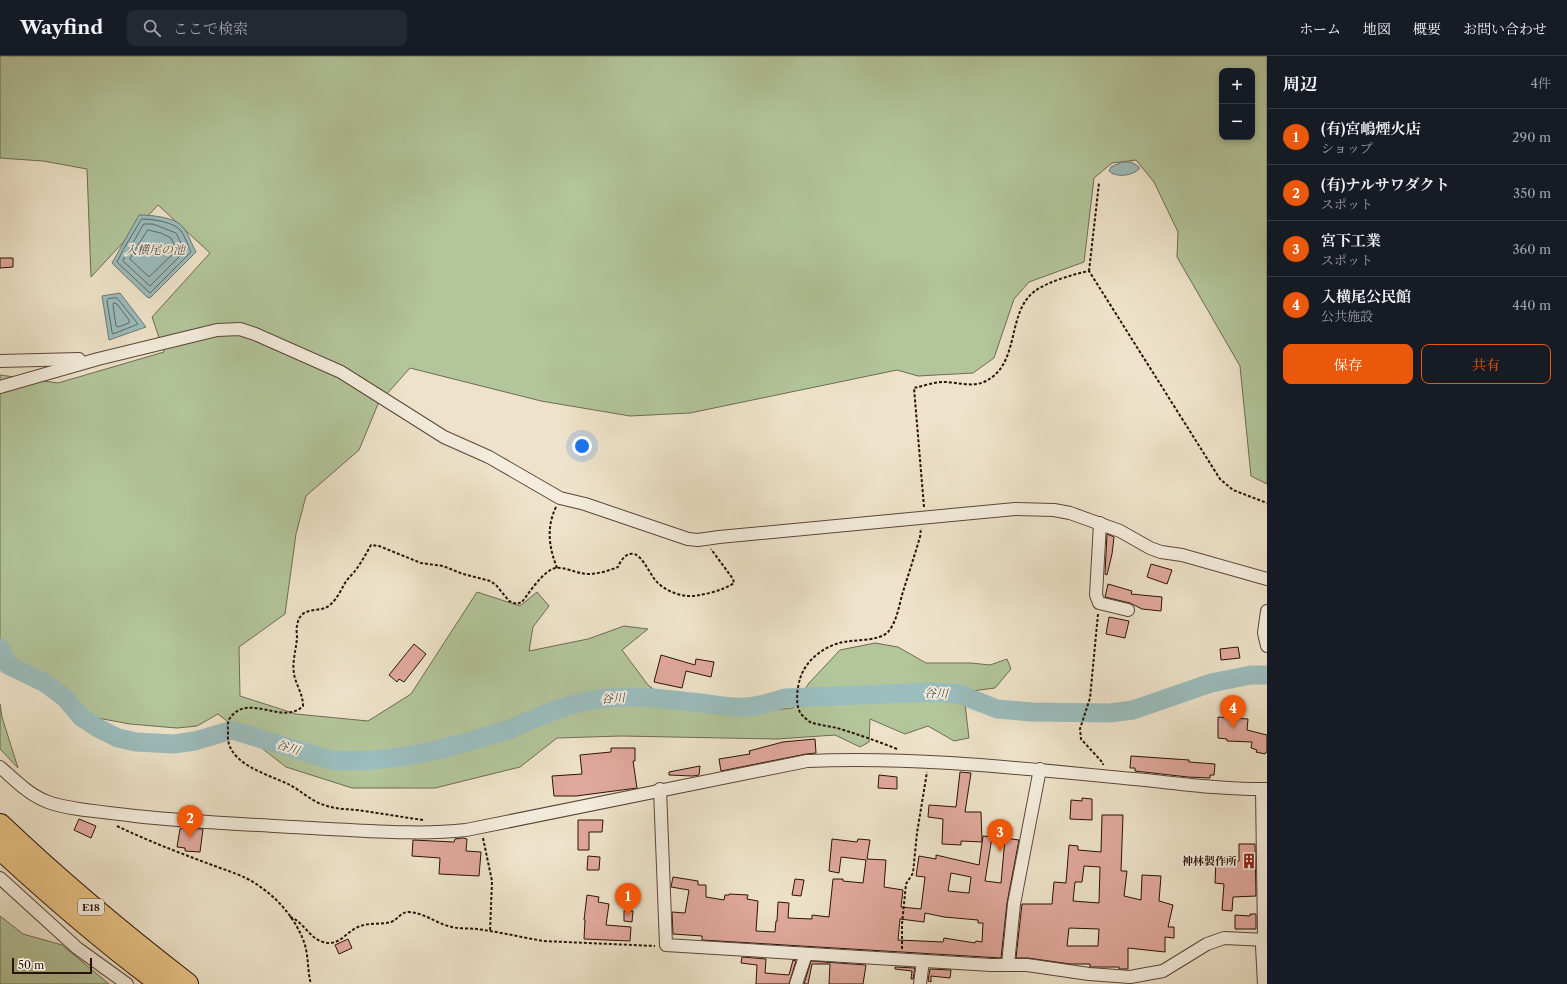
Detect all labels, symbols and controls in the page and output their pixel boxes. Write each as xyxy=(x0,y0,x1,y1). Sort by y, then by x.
search box xyxy=(127,10,407,46)
text: Wayfind xyxy=(20,16,103,39)
icon: search xyxy=(141,17,163,39)
text: ここで検索 xyxy=(173,19,248,38)
text: ホーム xyxy=(1299,20,1341,38)
text: 地図 xyxy=(1363,20,1391,38)
text: 概要 xyxy=(1413,20,1441,38)
text: お問い合わせ xyxy=(1463,20,1547,38)
map controls xyxy=(1219,68,1255,140)
button: + xyxy=(1219,68,1255,104)
text: 周辺 xyxy=(1283,74,1317,94)
text: 4件 xyxy=(1530,75,1551,91)
button: − xyxy=(1219,104,1255,140)
text: (有)宮嶋煙火店 xyxy=(1321,119,1420,138)
text: 1 xyxy=(1293,129,1299,145)
text: 290 m xyxy=(1512,129,1551,145)
text: ショップ xyxy=(1321,140,1373,156)
text: (有)ナルサワダクト xyxy=(1321,175,1449,194)
text: 2 xyxy=(1292,185,1300,201)
text: 350 m xyxy=(1513,185,1551,201)
text: スポット xyxy=(1321,196,1373,212)
text: 宮下工業 xyxy=(1321,231,1381,250)
text: 3 xyxy=(1292,241,1300,257)
text: 360 m xyxy=(1512,241,1551,257)
water label: 入横尾の池 xyxy=(125,242,187,257)
text: スポット xyxy=(1321,252,1373,268)
text: 入横尾公民館 xyxy=(1321,287,1411,306)
text: 4 xyxy=(1292,297,1300,313)
text: 440 m xyxy=(1512,297,1551,313)
text: 公共施設 xyxy=(1321,308,1373,324)
button: 保存 xyxy=(1283,344,1413,384)
button: 共有 xyxy=(1421,344,1551,384)
your location xyxy=(572,436,592,456)
water label: 谷川 xyxy=(924,685,950,701)
water label: 谷川 xyxy=(600,690,627,706)
pin: 4 xyxy=(1220,695,1246,728)
water label: 谷川 xyxy=(274,736,304,758)
pin: 2 xyxy=(177,805,203,838)
pin: 3 xyxy=(987,819,1013,852)
building icon: 神林製作所 xyxy=(1240,852,1258,870)
place label: 神林製作所 xyxy=(1182,854,1237,868)
pin: 1 xyxy=(615,883,641,916)
road number: E18 xyxy=(78,899,104,915)
scale bar xyxy=(12,956,92,975)
text: 50 m xyxy=(18,958,44,972)

